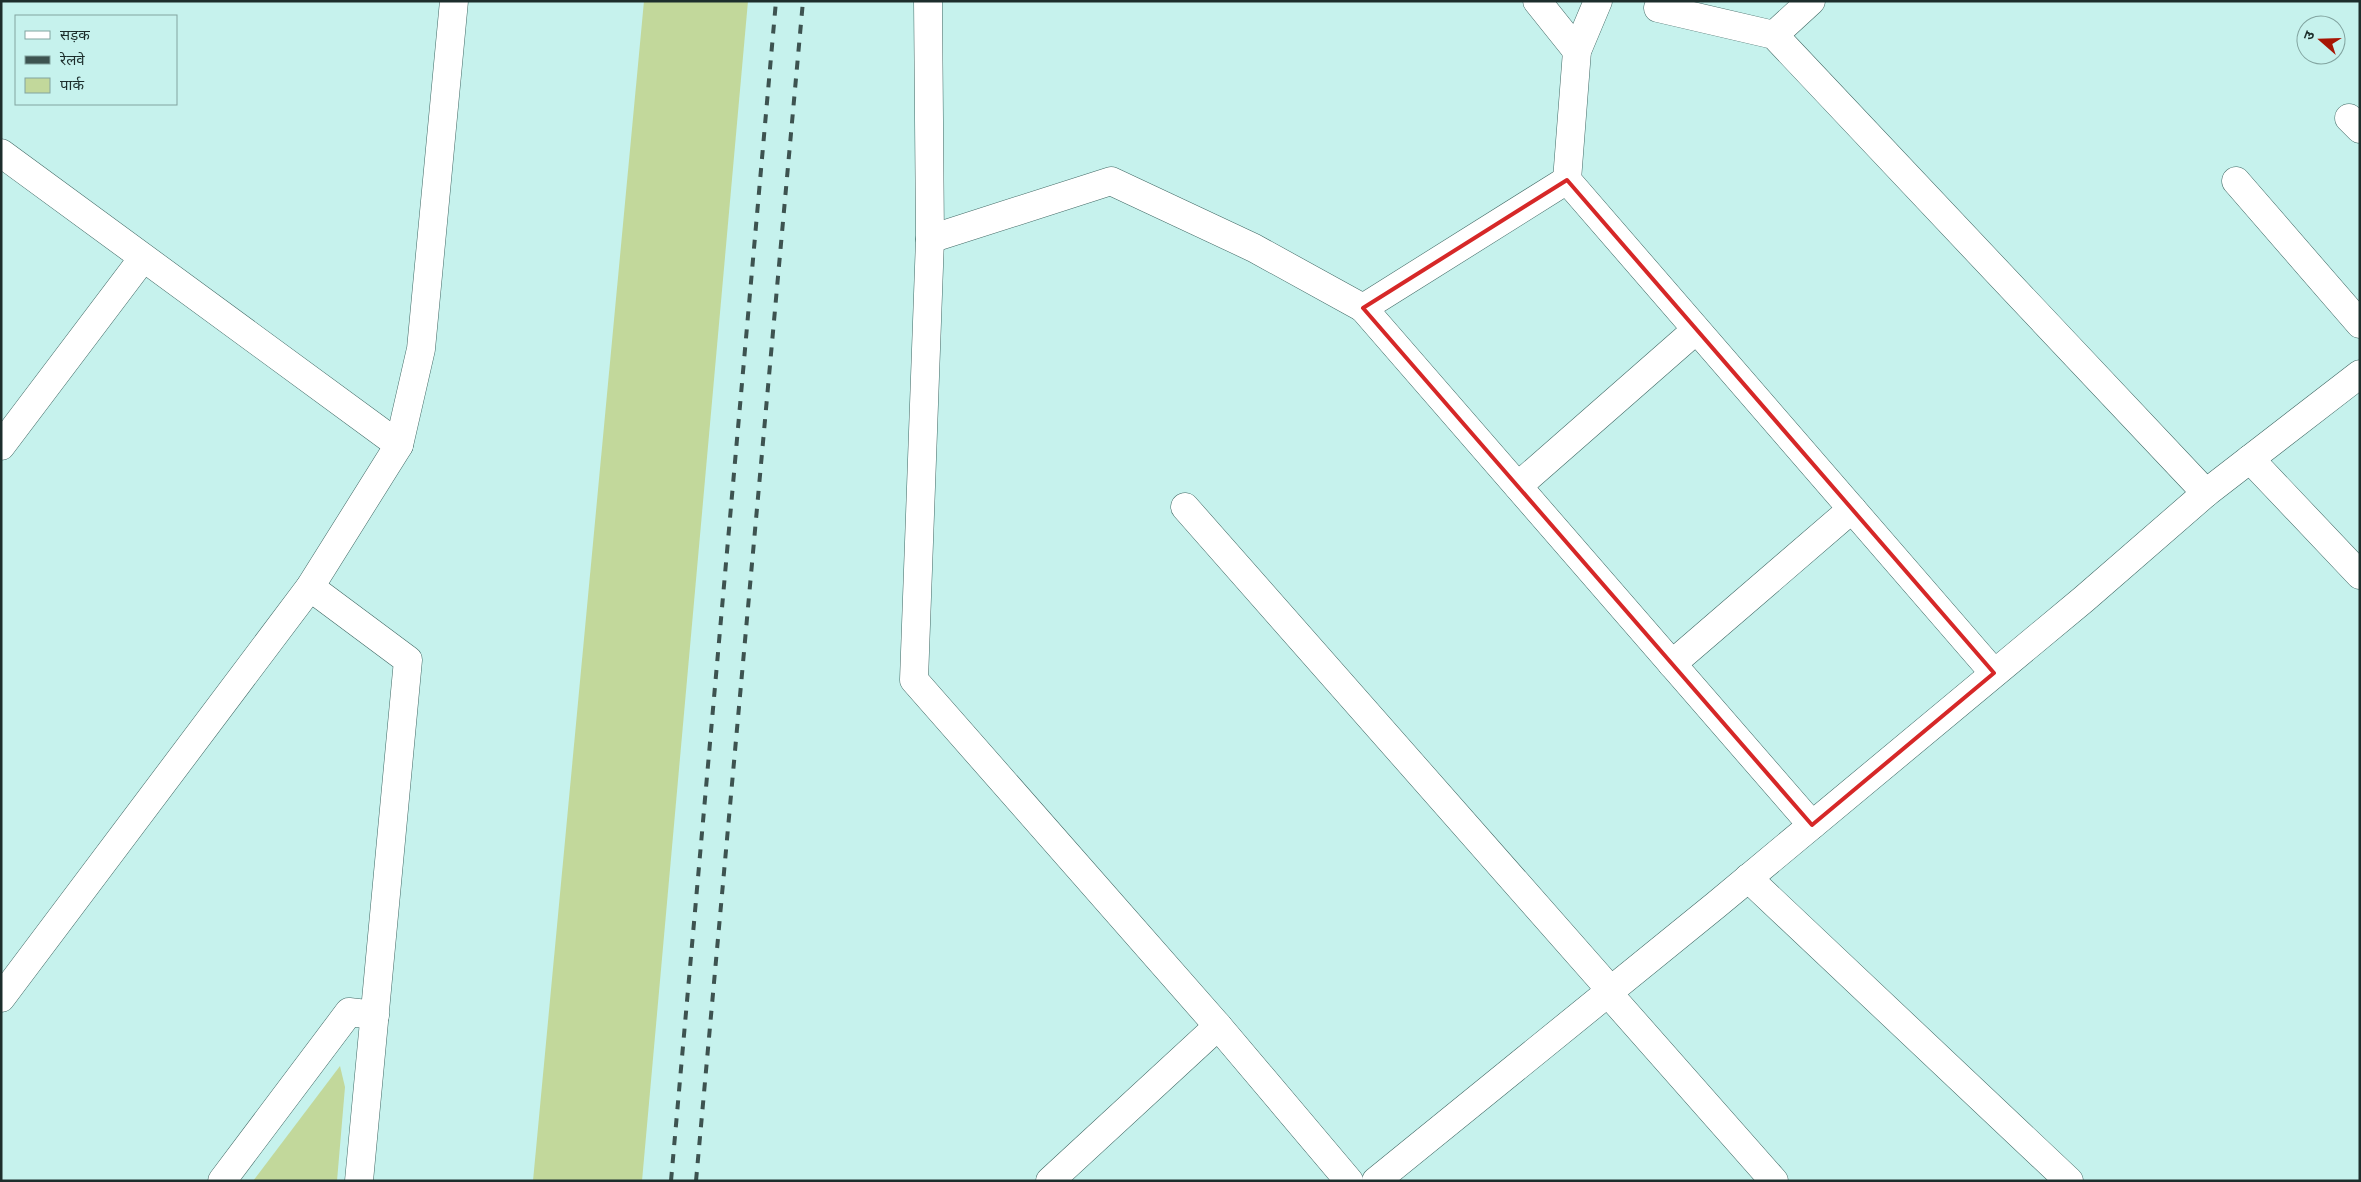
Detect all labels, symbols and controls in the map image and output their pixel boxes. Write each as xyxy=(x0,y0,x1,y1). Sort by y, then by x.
legend xyxy=(15,15,178,105)
north arrow xyxy=(2296,15,2346,65)
text: सड़क xyxy=(60,25,90,43)
text: उ xyxy=(2299,28,2318,42)
text: रेलवे xyxy=(59,50,85,68)
text: पार्क xyxy=(60,75,84,93)

